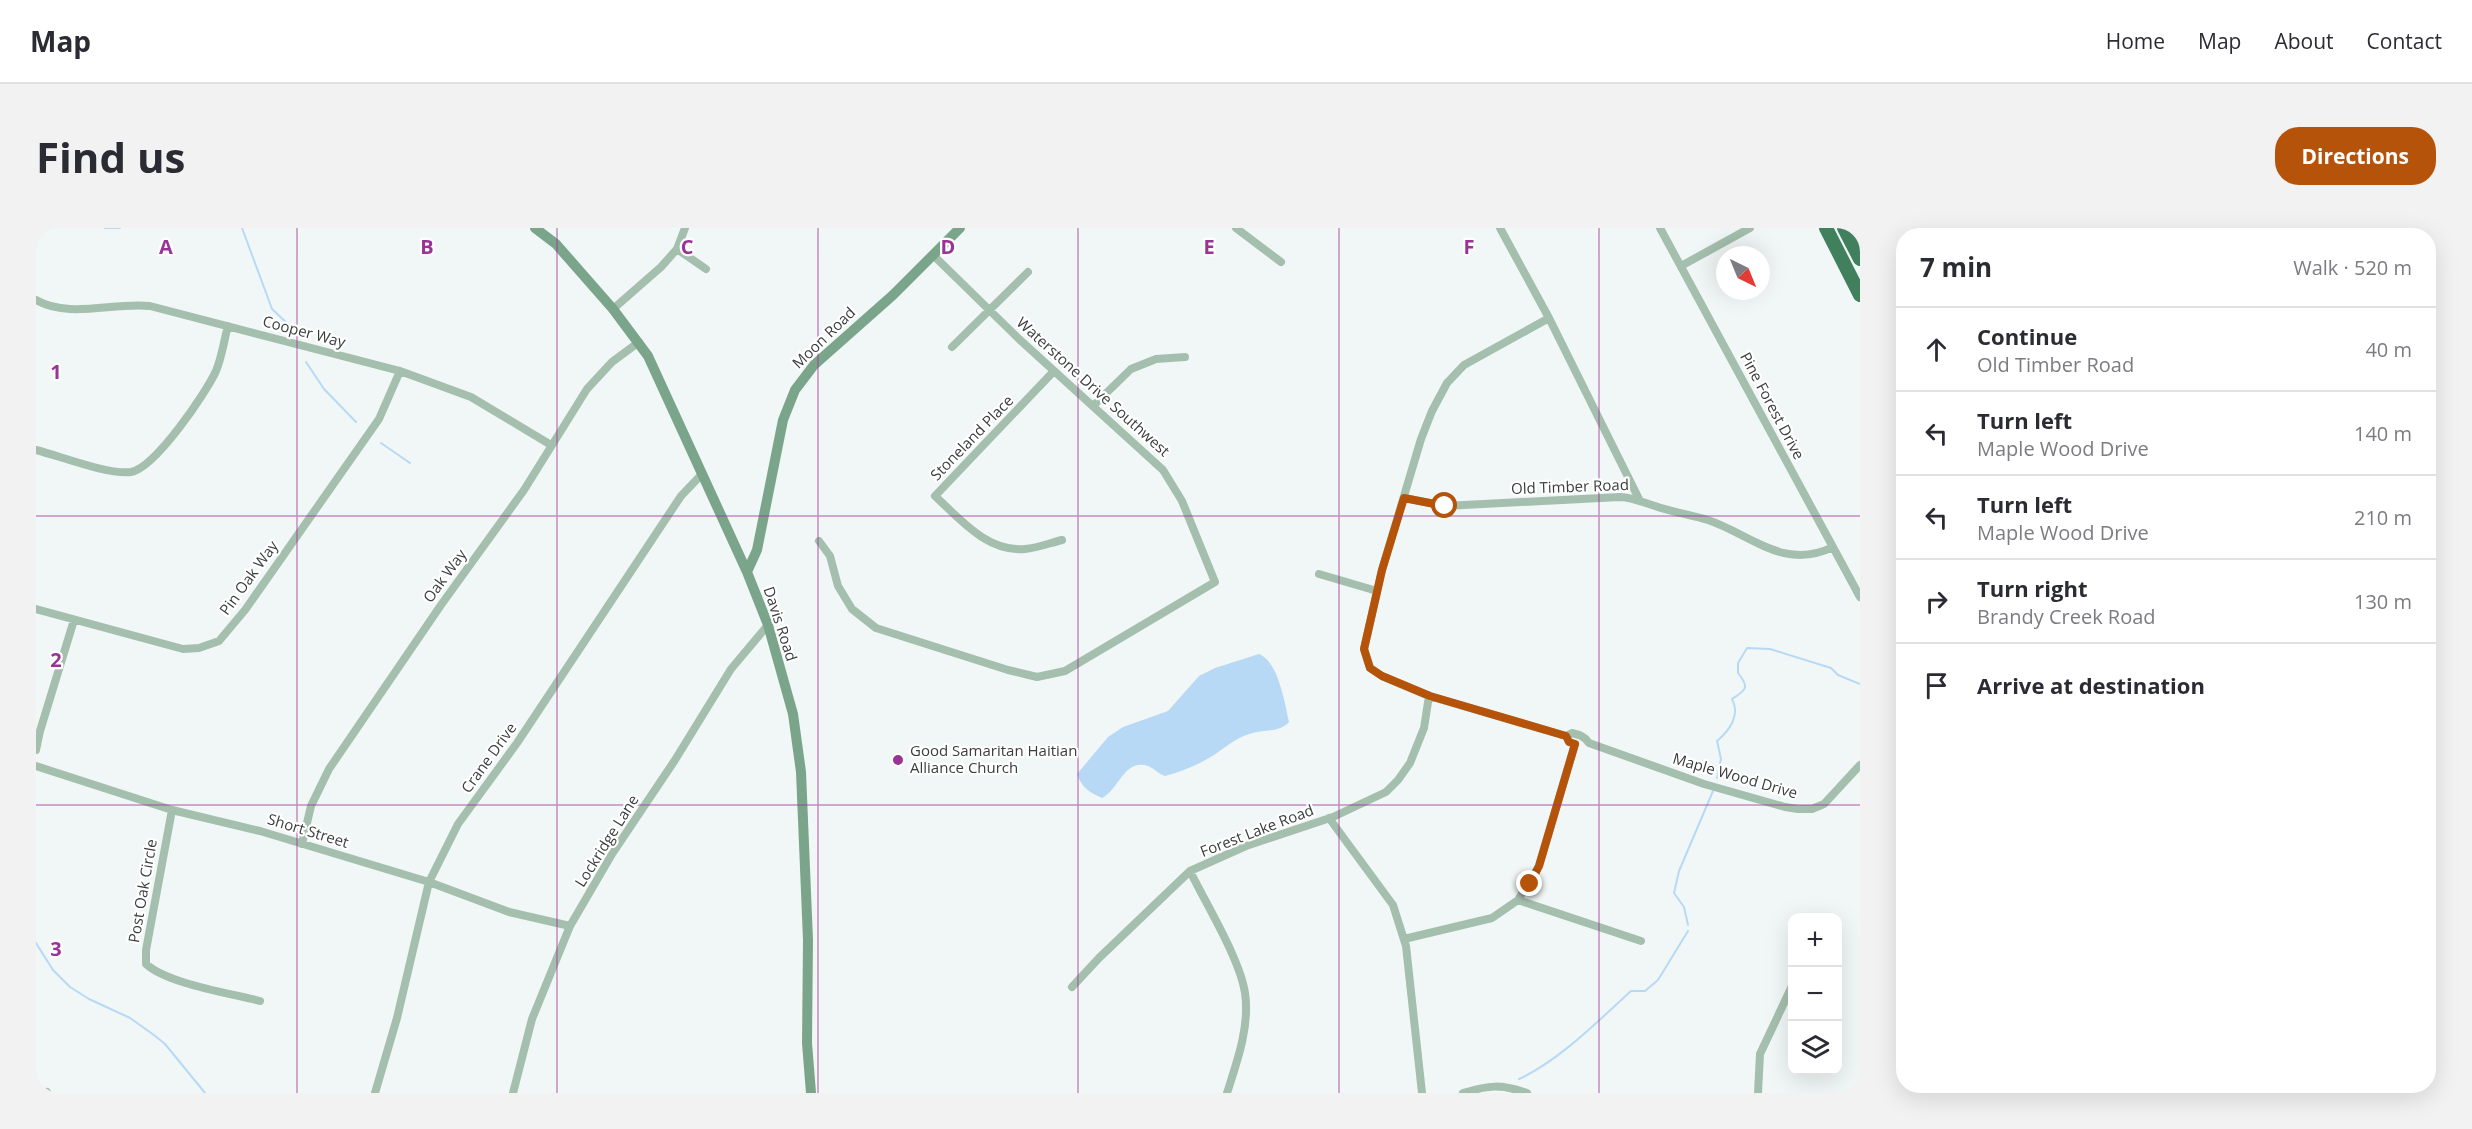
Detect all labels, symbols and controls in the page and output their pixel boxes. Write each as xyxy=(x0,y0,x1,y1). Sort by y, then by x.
text: Map xyxy=(30,22,91,60)
text: Home xyxy=(2106,27,2165,55)
text: Map xyxy=(2198,27,2241,55)
text: About xyxy=(2274,27,2334,55)
text: Contact xyxy=(2367,27,2442,55)
button: Directions xyxy=(2275,127,2436,185)
text: Find us xyxy=(36,128,185,185)
text: A xyxy=(159,233,173,260)
text: B xyxy=(420,233,434,260)
text: C xyxy=(681,233,694,260)
text: D xyxy=(941,233,955,260)
text: E xyxy=(1203,233,1215,260)
text: F xyxy=(1464,233,1474,260)
north arrow xyxy=(1716,246,1770,300)
text: 7 min xyxy=(1920,249,1992,285)
text: Walk · 520 m xyxy=(2293,254,2412,281)
street label: Moon Road xyxy=(787,302,859,372)
street label: Cooper Way xyxy=(261,310,348,352)
street label: Waterstone Drive Southwest xyxy=(1013,312,1174,460)
text: Continue xyxy=(1977,321,2077,351)
icon: ahead xyxy=(1920,333,1953,366)
text: 40 m xyxy=(2365,336,2412,363)
street label: Pine Forest Drive xyxy=(1736,348,1810,463)
text: Old Timber Road xyxy=(1977,351,2134,378)
text: 1 xyxy=(50,358,62,385)
street label: Stoneland Place xyxy=(925,390,1017,484)
text: Turn left xyxy=(1977,405,2072,435)
icon: left xyxy=(1920,417,1953,450)
text: 140 m xyxy=(2354,420,2412,447)
text: Maple Wood Drive xyxy=(1977,435,2149,462)
street label: Old Timber Road xyxy=(1511,474,1629,498)
text: Turn left xyxy=(1977,489,2072,519)
route start xyxy=(1431,492,1457,518)
icon: left xyxy=(1920,501,1953,534)
text: 210 m xyxy=(2354,504,2412,531)
text: Maple Wood Drive xyxy=(1977,519,2149,546)
street label: Pin Oak Way xyxy=(214,536,282,619)
street label: Oak Way xyxy=(418,544,471,606)
text: Turn right xyxy=(1977,573,2088,603)
street label: Davis Road xyxy=(759,584,802,664)
icon: right xyxy=(1920,585,1953,618)
text: 130 m xyxy=(2354,588,2412,615)
text: Brandy Creek Road xyxy=(1977,603,2156,630)
text: 2 xyxy=(50,646,62,673)
icon: arrive xyxy=(1920,669,1953,702)
text: Arrive at destination xyxy=(1977,670,2205,700)
street label: Crane Drive xyxy=(456,718,520,797)
place label: Good Samaritan Haitian Alliance Church xyxy=(910,740,1077,777)
street label: Maple Wood Drive xyxy=(1671,748,1800,802)
marker: Good Samaritan Haitian Alliance Church xyxy=(891,753,905,767)
street label: Lockridge Lane xyxy=(570,791,643,890)
street label: Forest Lake Road xyxy=(1197,799,1316,861)
street label: Short Street xyxy=(265,808,351,852)
street label: Post Oak Circle xyxy=(123,837,161,944)
route end xyxy=(1516,870,1542,896)
map controls xyxy=(1788,913,1842,1075)
button: + xyxy=(1788,913,1842,967)
text: 3 xyxy=(50,935,62,962)
button: − xyxy=(1788,967,1842,1021)
button: layers xyxy=(1788,1021,1842,1075)

